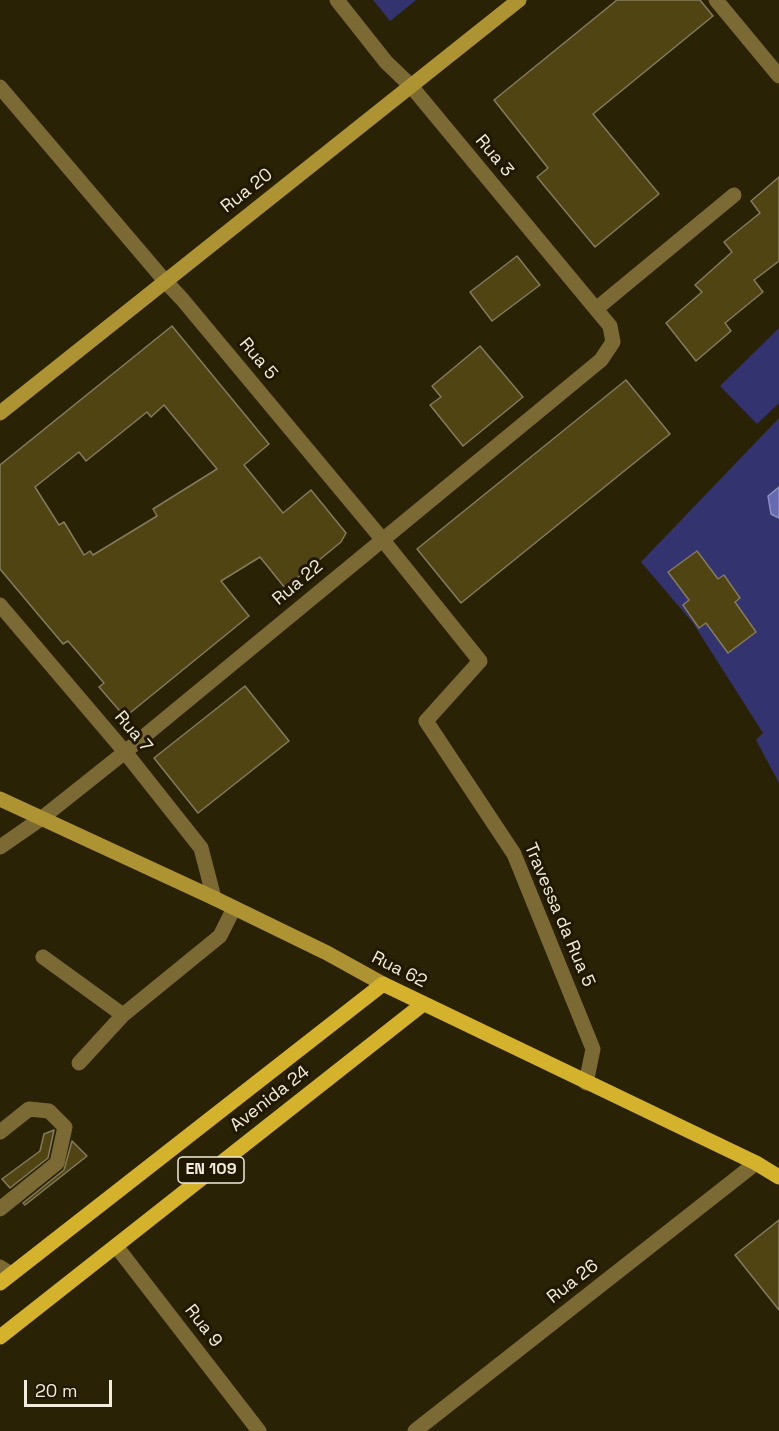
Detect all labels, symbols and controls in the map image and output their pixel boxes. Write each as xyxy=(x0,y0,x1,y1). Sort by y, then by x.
street label: Rua 3 xyxy=(470,131,518,181)
street label: Rua 20 xyxy=(217,164,277,218)
street label: Rua 5 xyxy=(234,334,282,384)
street label: Rua 22 xyxy=(268,556,328,610)
street label: Rua 7 xyxy=(109,707,157,757)
street label: Travessa da Rua 5 xyxy=(519,840,599,990)
street label: Rua 62 xyxy=(368,947,430,993)
street label: Avenida 24 xyxy=(226,1061,314,1137)
road number: EN 109 xyxy=(178,1157,244,1183)
street label: Rua 26 xyxy=(543,1255,603,1309)
street label: Rua 9 xyxy=(180,1300,226,1352)
scale bar xyxy=(27,1368,116,1406)
text: 20 m xyxy=(35,1379,78,1402)

